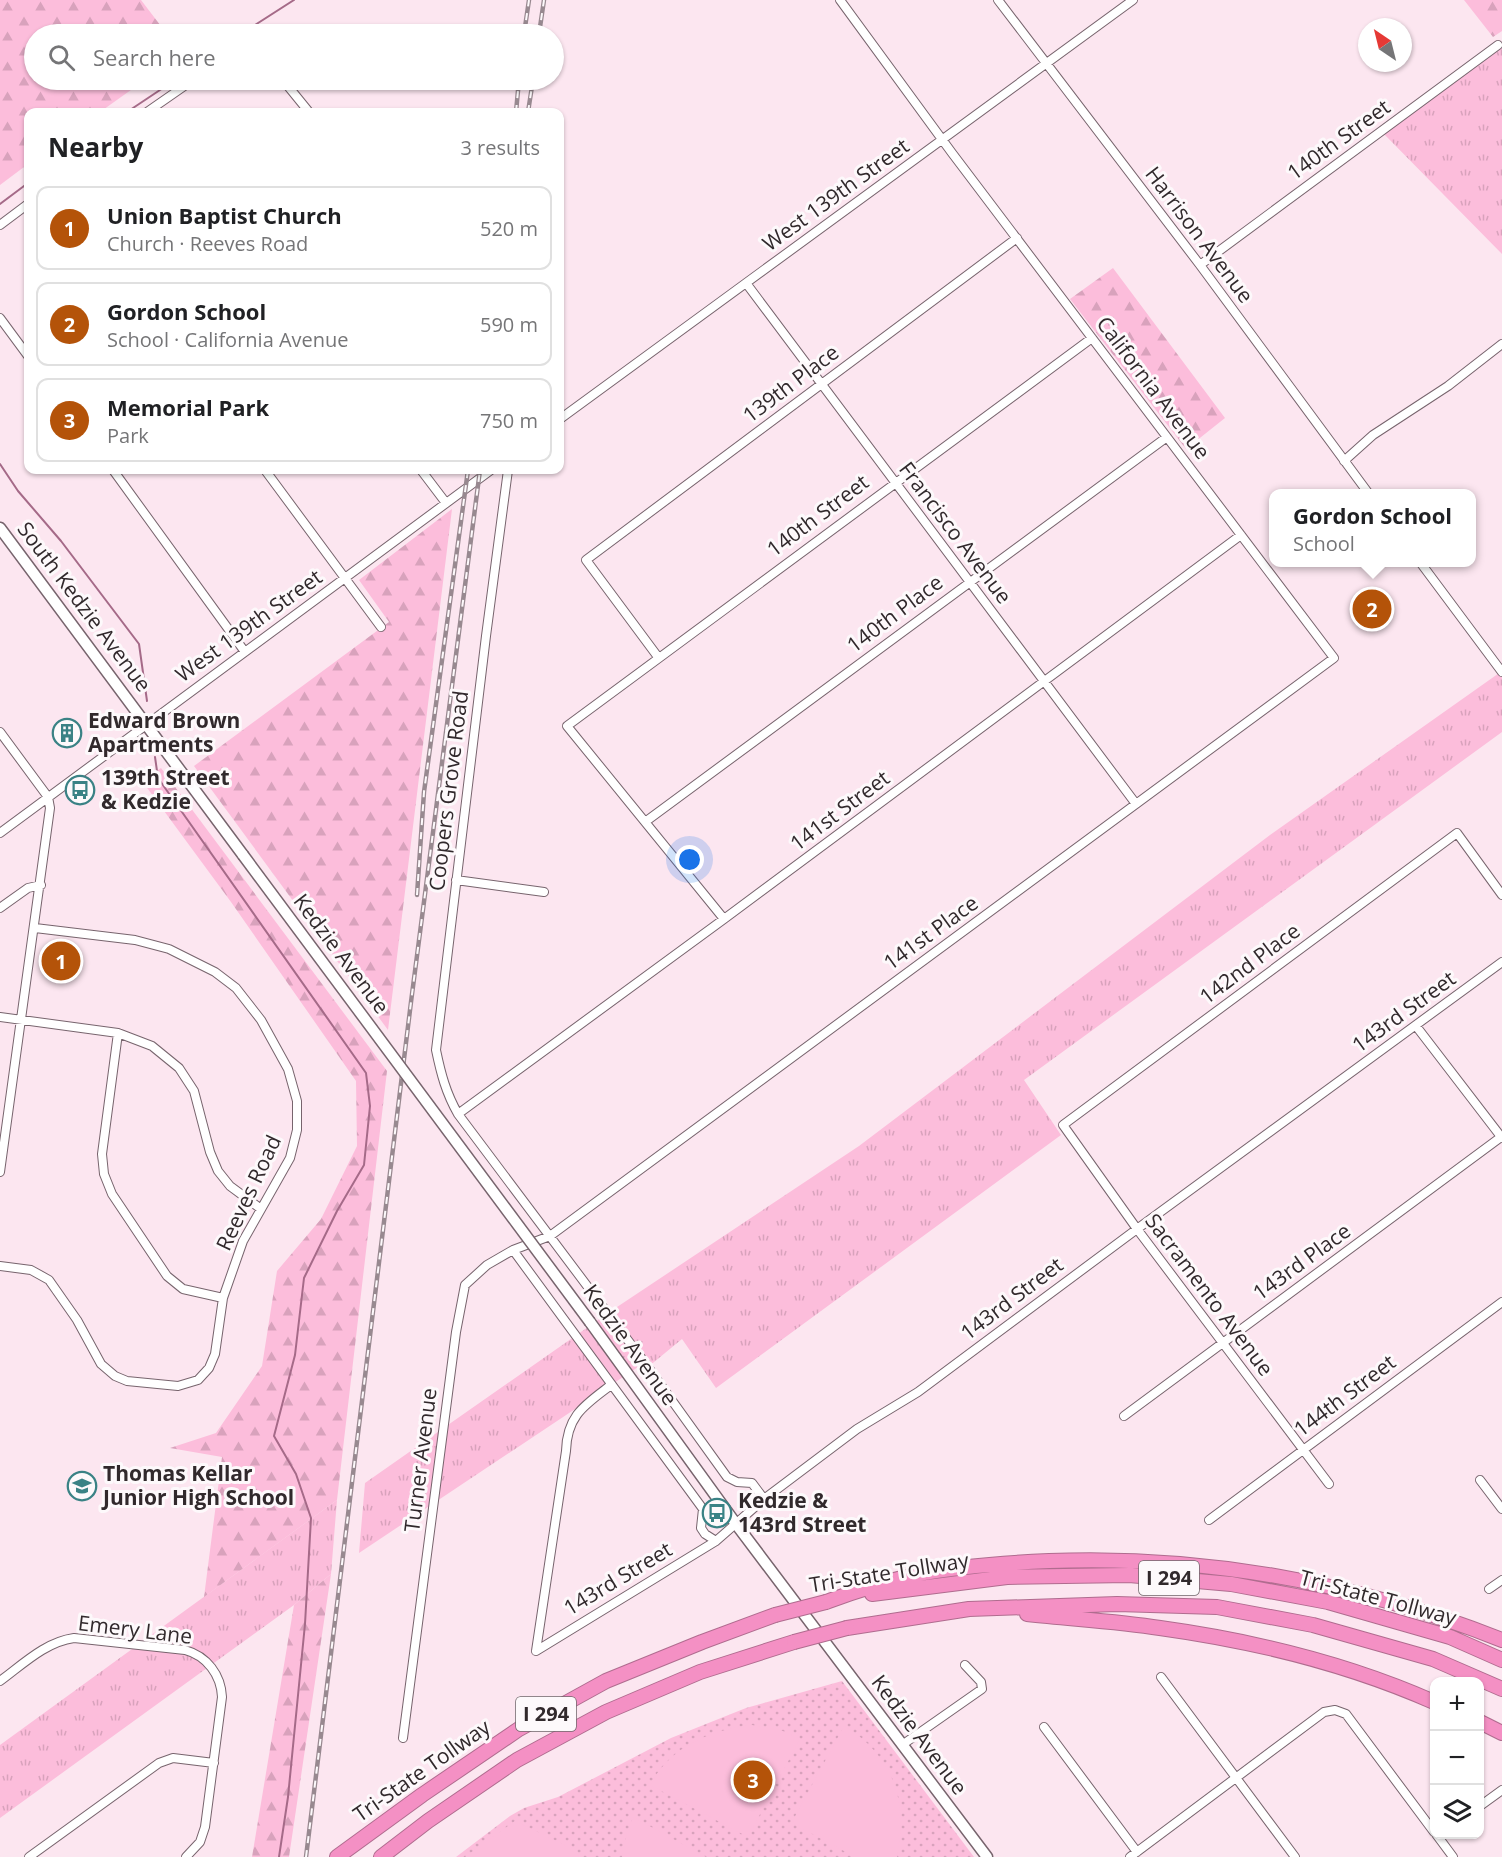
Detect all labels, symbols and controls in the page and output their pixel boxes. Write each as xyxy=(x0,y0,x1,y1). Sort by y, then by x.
north arrow xyxy=(1358,18,1412,72)
search box xyxy=(24,24,564,90)
icon: search xyxy=(45,41,78,74)
text: Search here xyxy=(93,42,216,72)
street label: 140th Street xyxy=(1281,92,1395,186)
text: Nearby xyxy=(48,129,143,165)
street label: West 139th Street xyxy=(757,132,914,257)
text: 3 results xyxy=(460,134,540,161)
street label: Harrison Avenue xyxy=(1139,161,1260,308)
text: Union Baptist Church xyxy=(107,200,342,230)
text: 1 xyxy=(64,215,75,242)
text: 520 m xyxy=(480,215,538,242)
text: Church · Reeves Road xyxy=(107,230,308,257)
text: Gordon School xyxy=(107,296,266,326)
street label: California Avenue xyxy=(1091,310,1217,465)
text: 2 xyxy=(64,311,75,338)
text: 590 m xyxy=(480,311,538,338)
text: School · California Avenue xyxy=(107,326,349,353)
street label: 139th Place xyxy=(737,338,844,428)
text: Memorial Park xyxy=(107,392,269,422)
text: 3 xyxy=(64,407,75,434)
text: 750 m xyxy=(480,407,538,434)
text: Park xyxy=(107,422,149,449)
street label: Francisco Avenue xyxy=(893,456,1018,609)
street label: 140th Street xyxy=(761,468,874,563)
popup xyxy=(1269,489,1476,567)
text: Gordon School xyxy=(1293,500,1452,530)
street label: South Kedzie Avenue xyxy=(12,516,158,697)
text: School xyxy=(1293,530,1355,557)
street label: West 139th Street xyxy=(170,563,327,688)
street label: 140th Place xyxy=(841,568,948,658)
pin: 2 xyxy=(1352,586,1392,632)
street label: Coopers Grove Road xyxy=(422,689,474,893)
place label: Edward Brown Apartments xyxy=(88,706,240,758)
building icon: Edward Brown Apartments xyxy=(51,717,83,749)
place label: 139th Street & Kedzie xyxy=(101,763,230,815)
street label: 141st Street xyxy=(784,764,895,857)
bus stop icon: 139th Street & Kedzie xyxy=(64,774,96,806)
your location xyxy=(675,845,704,874)
street label: Kedzie Avenue xyxy=(288,888,396,1019)
street label: 141st Place xyxy=(878,888,983,976)
street label: 142nd Place xyxy=(1194,916,1305,1010)
pin: 1 xyxy=(42,938,80,984)
street label: 143rd Street xyxy=(1346,964,1461,1058)
street label: Reeves Road xyxy=(209,1130,287,1255)
street label: Sacramento Avenue xyxy=(1140,1208,1280,1381)
street label: 143rd Place xyxy=(1247,1216,1356,1306)
street label: 143rd Street xyxy=(954,1250,1068,1346)
street label: Kedzie Avenue xyxy=(577,1278,684,1410)
street label: 144th Street xyxy=(1288,1348,1401,1443)
street label: Turner Avenue xyxy=(397,1386,443,1533)
place label: Thomas Kellar Junior High School xyxy=(101,1459,294,1511)
school or university icon: Thomas Kellar Junior High School xyxy=(66,1470,98,1502)
place label: Kedzie & 143rd Street xyxy=(738,1486,866,1538)
bus stop icon: Kedzie & 143rd Street xyxy=(701,1497,733,1529)
street label: 143rd Street xyxy=(558,1535,677,1621)
street label: Tri-State Tollway xyxy=(807,1546,971,1598)
road number: I 294 xyxy=(1139,1561,1199,1595)
street label: Tri-State Tollway xyxy=(1297,1563,1460,1631)
street label: Emery Lane xyxy=(76,1608,194,1650)
street label: Kedzie Avenue xyxy=(866,1669,974,1800)
map controls xyxy=(1430,1677,1484,1839)
button: + xyxy=(1430,1677,1484,1731)
road number: I 294 xyxy=(516,1697,576,1731)
street label: Tri-State Tollway xyxy=(348,1712,496,1828)
button: − xyxy=(1430,1731,1484,1785)
pin: 3 xyxy=(734,1758,772,1802)
button: layers xyxy=(1430,1785,1484,1839)

